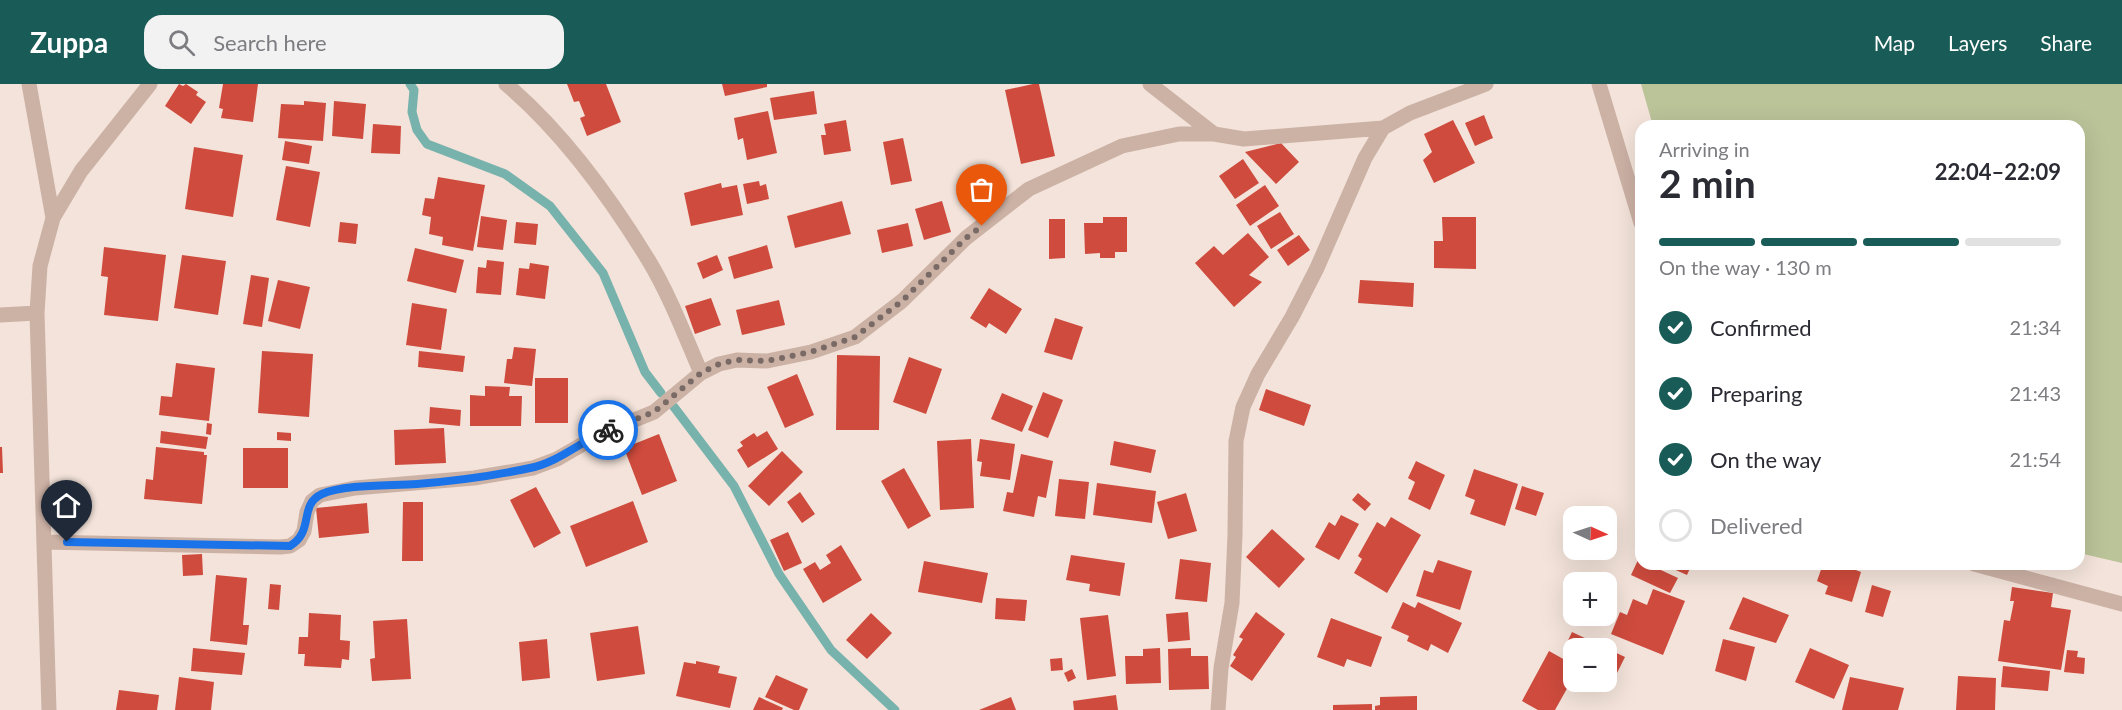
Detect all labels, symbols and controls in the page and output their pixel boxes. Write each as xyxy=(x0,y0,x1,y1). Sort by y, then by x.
search box xyxy=(144,15,564,69)
text: Zuppa xyxy=(30,25,108,59)
icon: search xyxy=(165,26,198,59)
text: Search here xyxy=(213,29,327,56)
text: Map xyxy=(1874,30,1915,55)
text: Layers xyxy=(1948,30,2007,55)
text: Share xyxy=(2040,30,2092,55)
text: Arriving in xyxy=(1659,137,1750,161)
text: 22:04–22:09 xyxy=(1935,158,2061,185)
text: 2 min xyxy=(1659,160,1756,206)
pin xyxy=(956,164,1007,226)
icon: bag xyxy=(965,173,998,206)
text: On the way · 130 m xyxy=(1659,255,1832,279)
icon: check xyxy=(1659,311,1692,344)
text: Confirmed xyxy=(1710,314,1812,341)
text: 21:34 xyxy=(2010,315,2061,339)
icon: check xyxy=(1659,377,1692,410)
text: Preparing xyxy=(1710,380,1802,407)
text: 21:43 xyxy=(2010,381,2061,405)
courier xyxy=(578,400,638,460)
icon: bike xyxy=(592,414,625,447)
icon: check xyxy=(1659,443,1692,476)
text: On the way xyxy=(1710,446,1821,473)
text: 21:54 xyxy=(2010,447,2061,471)
pin xyxy=(41,480,92,542)
icon: home xyxy=(50,489,83,522)
north arrow xyxy=(1563,506,1617,560)
map controls xyxy=(1563,506,1617,692)
text: Delivered xyxy=(1710,512,1803,539)
button: + xyxy=(1563,572,1617,626)
button: − xyxy=(1563,638,1617,692)

